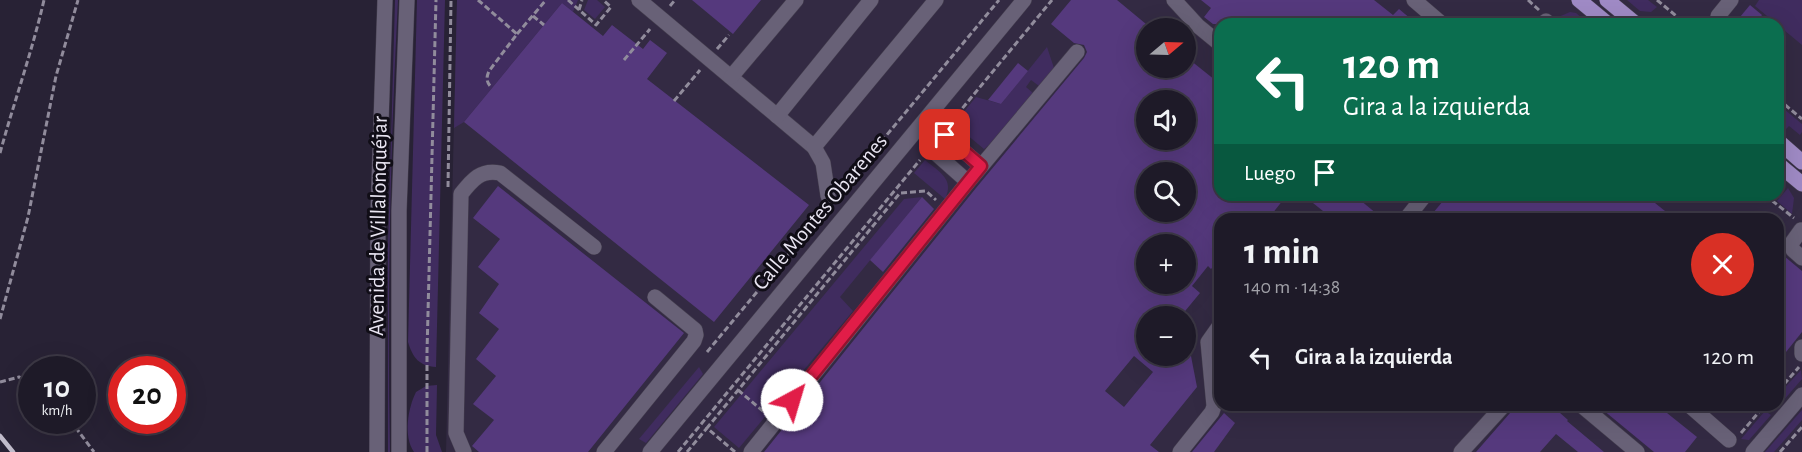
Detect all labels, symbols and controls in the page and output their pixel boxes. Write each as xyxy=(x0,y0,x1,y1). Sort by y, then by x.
north arrow xyxy=(1136,18,1196,78)
map controls xyxy=(1136,18,1196,366)
icon: left xyxy=(1244,42,1322,120)
text: 120 m xyxy=(1343,44,1440,86)
button: sound xyxy=(1136,90,1196,150)
text: Gira a la izquierda xyxy=(1343,93,1531,120)
pin xyxy=(919,109,970,160)
street label: Avenida de Villalonquéjar xyxy=(365,116,391,336)
icon: arrive xyxy=(928,118,961,151)
street label: Calle Montes Obarenes xyxy=(749,130,891,294)
icon: arrive xyxy=(1308,156,1341,189)
button: search xyxy=(1136,162,1196,222)
text: Luego xyxy=(1244,162,1296,184)
button: close xyxy=(1691,233,1754,296)
button: + xyxy=(1136,234,1196,294)
text: 1 min xyxy=(1244,234,1320,270)
text: 140 m · 14:38 xyxy=(1244,277,1340,297)
button: − xyxy=(1136,306,1196,366)
icon: left xyxy=(1244,341,1277,374)
text: Gira a la izquierda xyxy=(1295,346,1453,368)
text: 120 m xyxy=(1704,346,1754,368)
speed limit sign: 20 xyxy=(108,356,186,434)
position arrow xyxy=(760,368,824,432)
text: 10 xyxy=(44,373,70,403)
text: km/h xyxy=(42,403,72,418)

